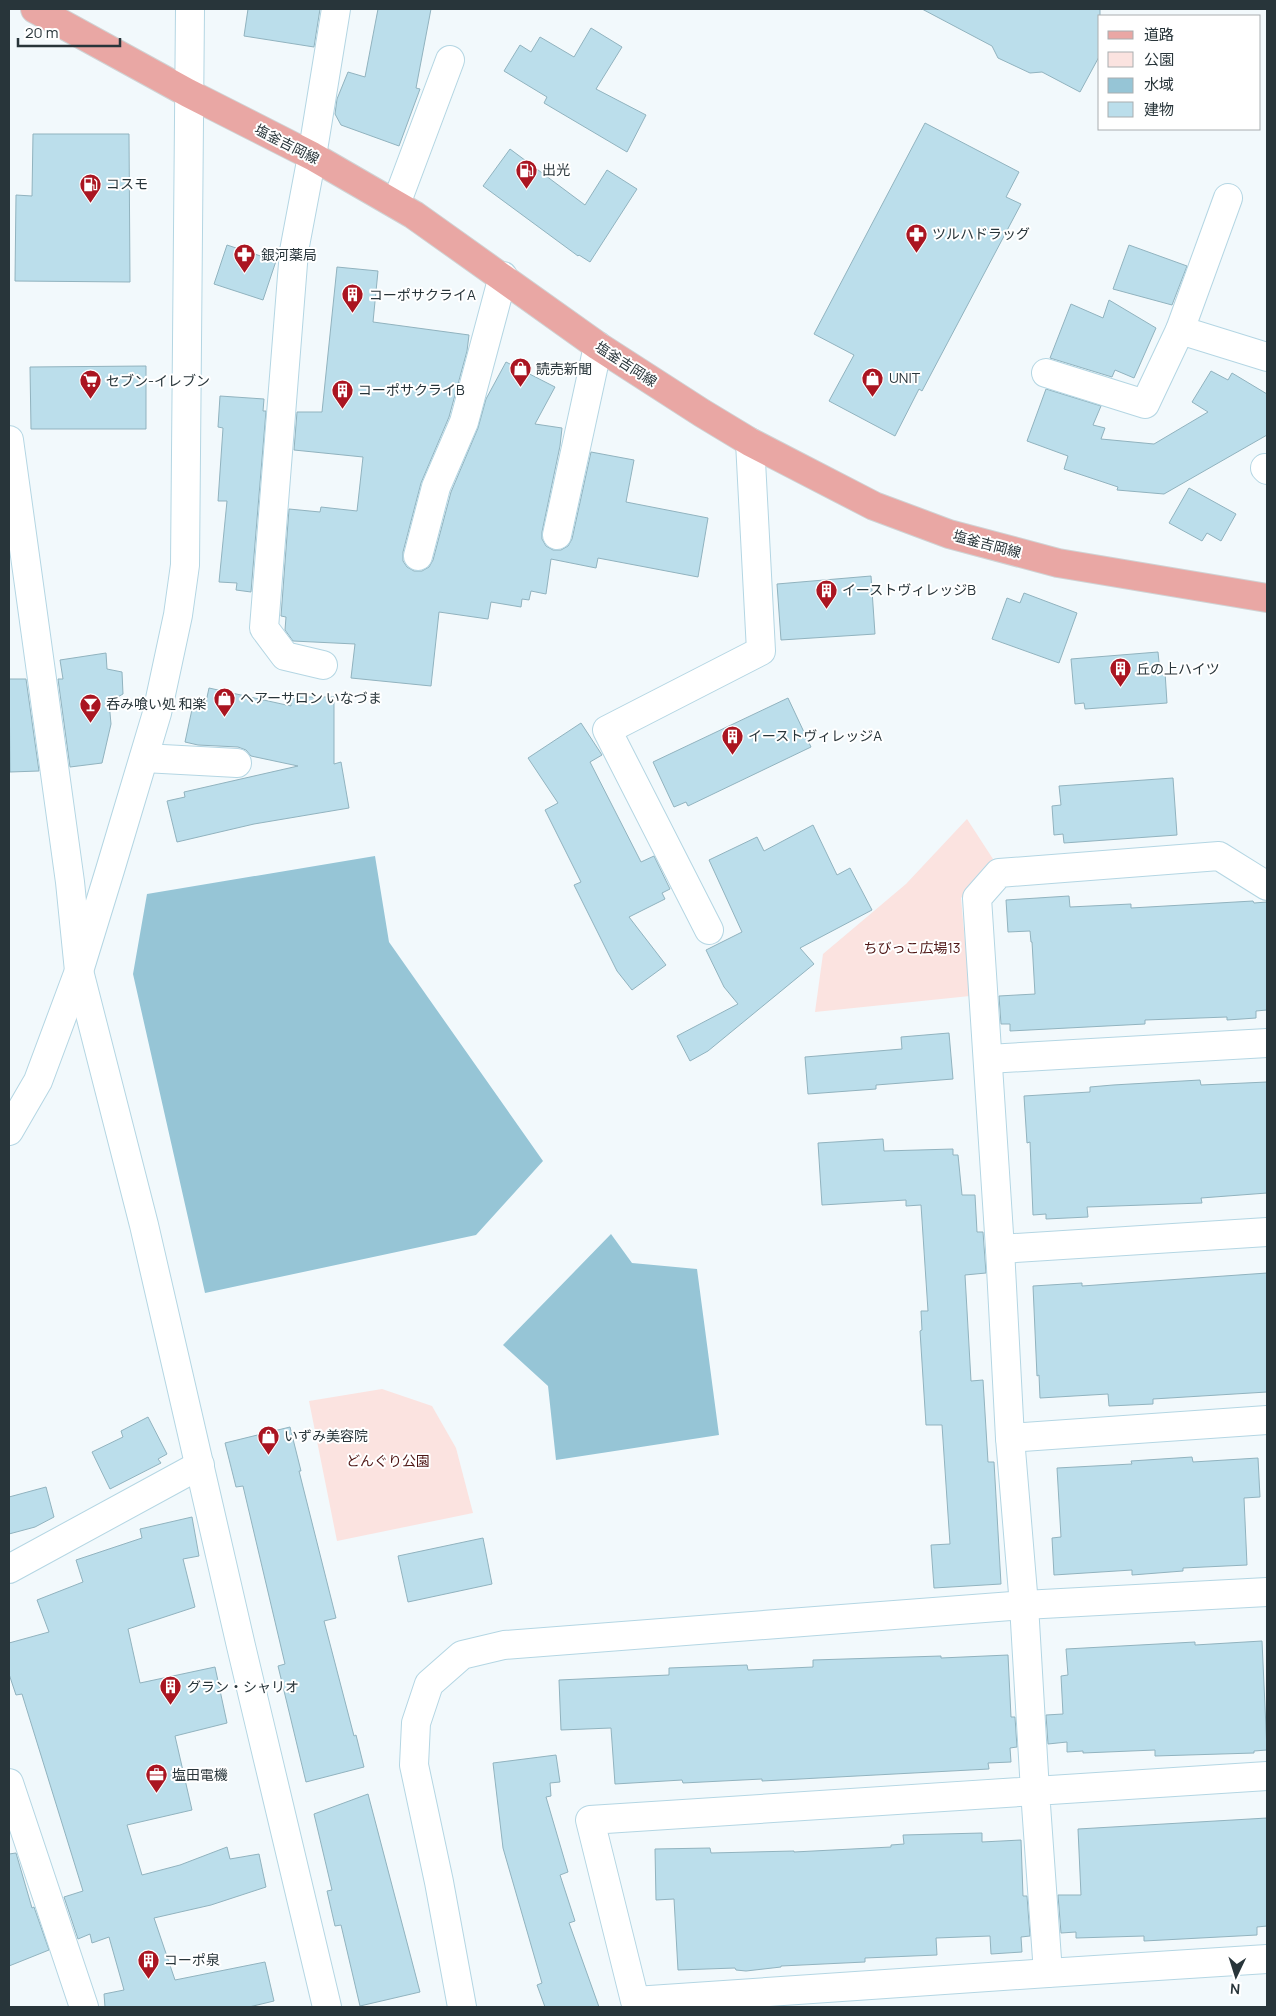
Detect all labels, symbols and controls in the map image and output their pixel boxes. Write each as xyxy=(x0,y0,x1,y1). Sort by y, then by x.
scale bar xyxy=(18,15,120,47)
legend xyxy=(1098,15,1261,130)
text: 20 m xyxy=(25,22,58,43)
text: 道路 xyxy=(1144,24,1174,45)
text: 公園 xyxy=(1144,49,1174,70)
text: 水域 xyxy=(1144,74,1174,95)
text: 建物 xyxy=(1144,99,1174,120)
street label: 塩釜吉岡線 xyxy=(252,119,323,168)
fuel station icon: 出光 xyxy=(514,158,538,189)
place label: 出光 xyxy=(542,160,570,179)
fuel station icon: コスモ xyxy=(78,172,102,203)
place label: コスモ xyxy=(106,174,148,193)
pharmacy icon: ツルハドラッグ xyxy=(904,222,928,253)
place label: ツルハドラッグ xyxy=(932,224,1030,243)
pharmacy icon: 銀河薬局 xyxy=(233,243,257,274)
place label: 銀河薬局 xyxy=(261,245,317,264)
building icon: コーポサクライA xyxy=(341,283,365,314)
place label: コーポサクライA xyxy=(369,285,476,304)
street label: 塩釜吉岡線 xyxy=(592,337,661,391)
shop icon: 読売新聞 xyxy=(508,357,532,388)
place label: 読売新聞 xyxy=(536,359,592,378)
shop icon: UNIT xyxy=(861,366,885,397)
place label: UNIT xyxy=(889,368,921,387)
supermarket icon: セブン-イレブン xyxy=(78,369,102,400)
place label: セブン-イレブン xyxy=(106,371,210,390)
building icon: コーポサクライB xyxy=(330,378,354,409)
place label: コーポサクライB xyxy=(358,380,465,399)
street label: 塩釜吉岡線 xyxy=(951,525,1023,562)
building icon: イーストヴィレッジB xyxy=(814,578,838,609)
place label: イーストヴィレッジB xyxy=(842,580,976,599)
building icon: 丘の上ハイツ xyxy=(1108,657,1132,688)
place label: 丘の上ハイツ xyxy=(1136,659,1220,678)
shop icon: ヘアーサロン いなづま xyxy=(212,686,236,717)
place label: ヘアーサロン いなづま xyxy=(240,688,382,707)
bar icon: 呑み喰い処 和楽 xyxy=(78,692,102,723)
place label: 呑み喰い処 和楽 xyxy=(106,694,207,713)
building icon: イーストヴィレッジA xyxy=(720,724,744,755)
place label: イーストヴィレッジA xyxy=(748,726,882,745)
park label: ちびっこ広場13 xyxy=(863,938,961,957)
shop icon: いずみ美容院 xyxy=(256,1424,280,1455)
place label: いずみ美容院 xyxy=(284,1426,368,1445)
park label: どんぐり公園 xyxy=(346,1451,430,1470)
building icon: グラン・シャリオ xyxy=(159,1675,183,1706)
place label: グラン・シャリオ xyxy=(187,1677,299,1696)
office icon: 塩田電機 xyxy=(144,1763,168,1794)
place label: 塩田電機 xyxy=(172,1765,228,1784)
building icon: コーポ泉 xyxy=(136,1948,160,1979)
place label: コーポ泉 xyxy=(164,1950,220,1969)
north arrow xyxy=(1211,1951,1261,2001)
text: N xyxy=(1229,1980,1241,1999)

